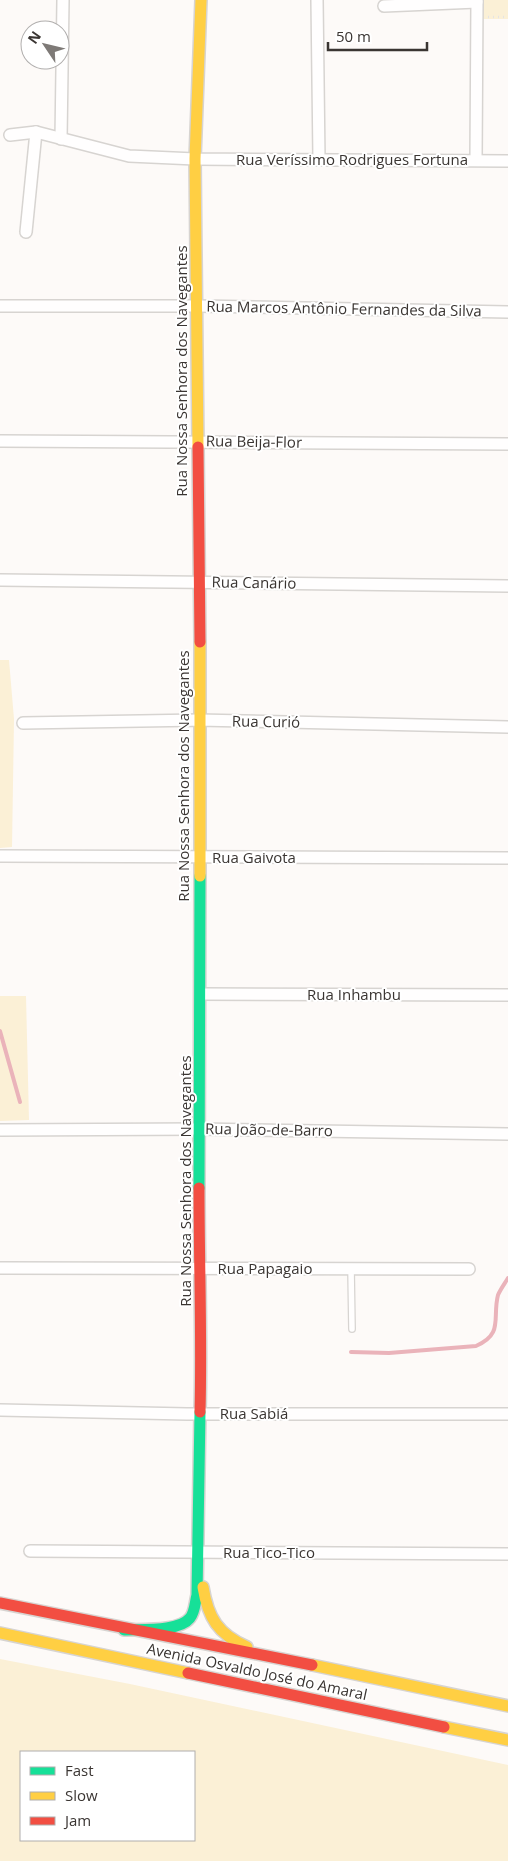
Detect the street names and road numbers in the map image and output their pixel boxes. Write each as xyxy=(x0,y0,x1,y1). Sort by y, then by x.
street label: Rua Veríssimo Rodrigues Fortuna xyxy=(236,149,468,169)
street label: Rua Nossa Senhora dos Navegantes xyxy=(171,245,191,497)
street label: Rua Marcos Antônio Fernandes da Silva xyxy=(206,296,482,320)
street label: Rua Beija-Flor xyxy=(206,430,302,452)
street label: Rua Canário xyxy=(211,571,297,593)
street label: Rua Nossa Senhora dos Navegantes xyxy=(173,650,193,902)
street label: Rua Curió xyxy=(232,710,300,732)
street label: Rua Gaivota xyxy=(212,847,296,867)
street label: Rua Inhambu xyxy=(307,984,401,1004)
street label: Rua Nossa Senhora dos Navegantes xyxy=(175,1055,195,1307)
street label: Rua João-de-Barro xyxy=(205,1118,333,1140)
street label: Rua Papagaio xyxy=(218,1258,312,1278)
street label: Rua Sabiá xyxy=(220,1403,288,1423)
street label: Rua Tico-Tico xyxy=(223,1542,315,1562)
street label: Avenida Osvaldo José do Amaral xyxy=(145,1638,369,1704)

